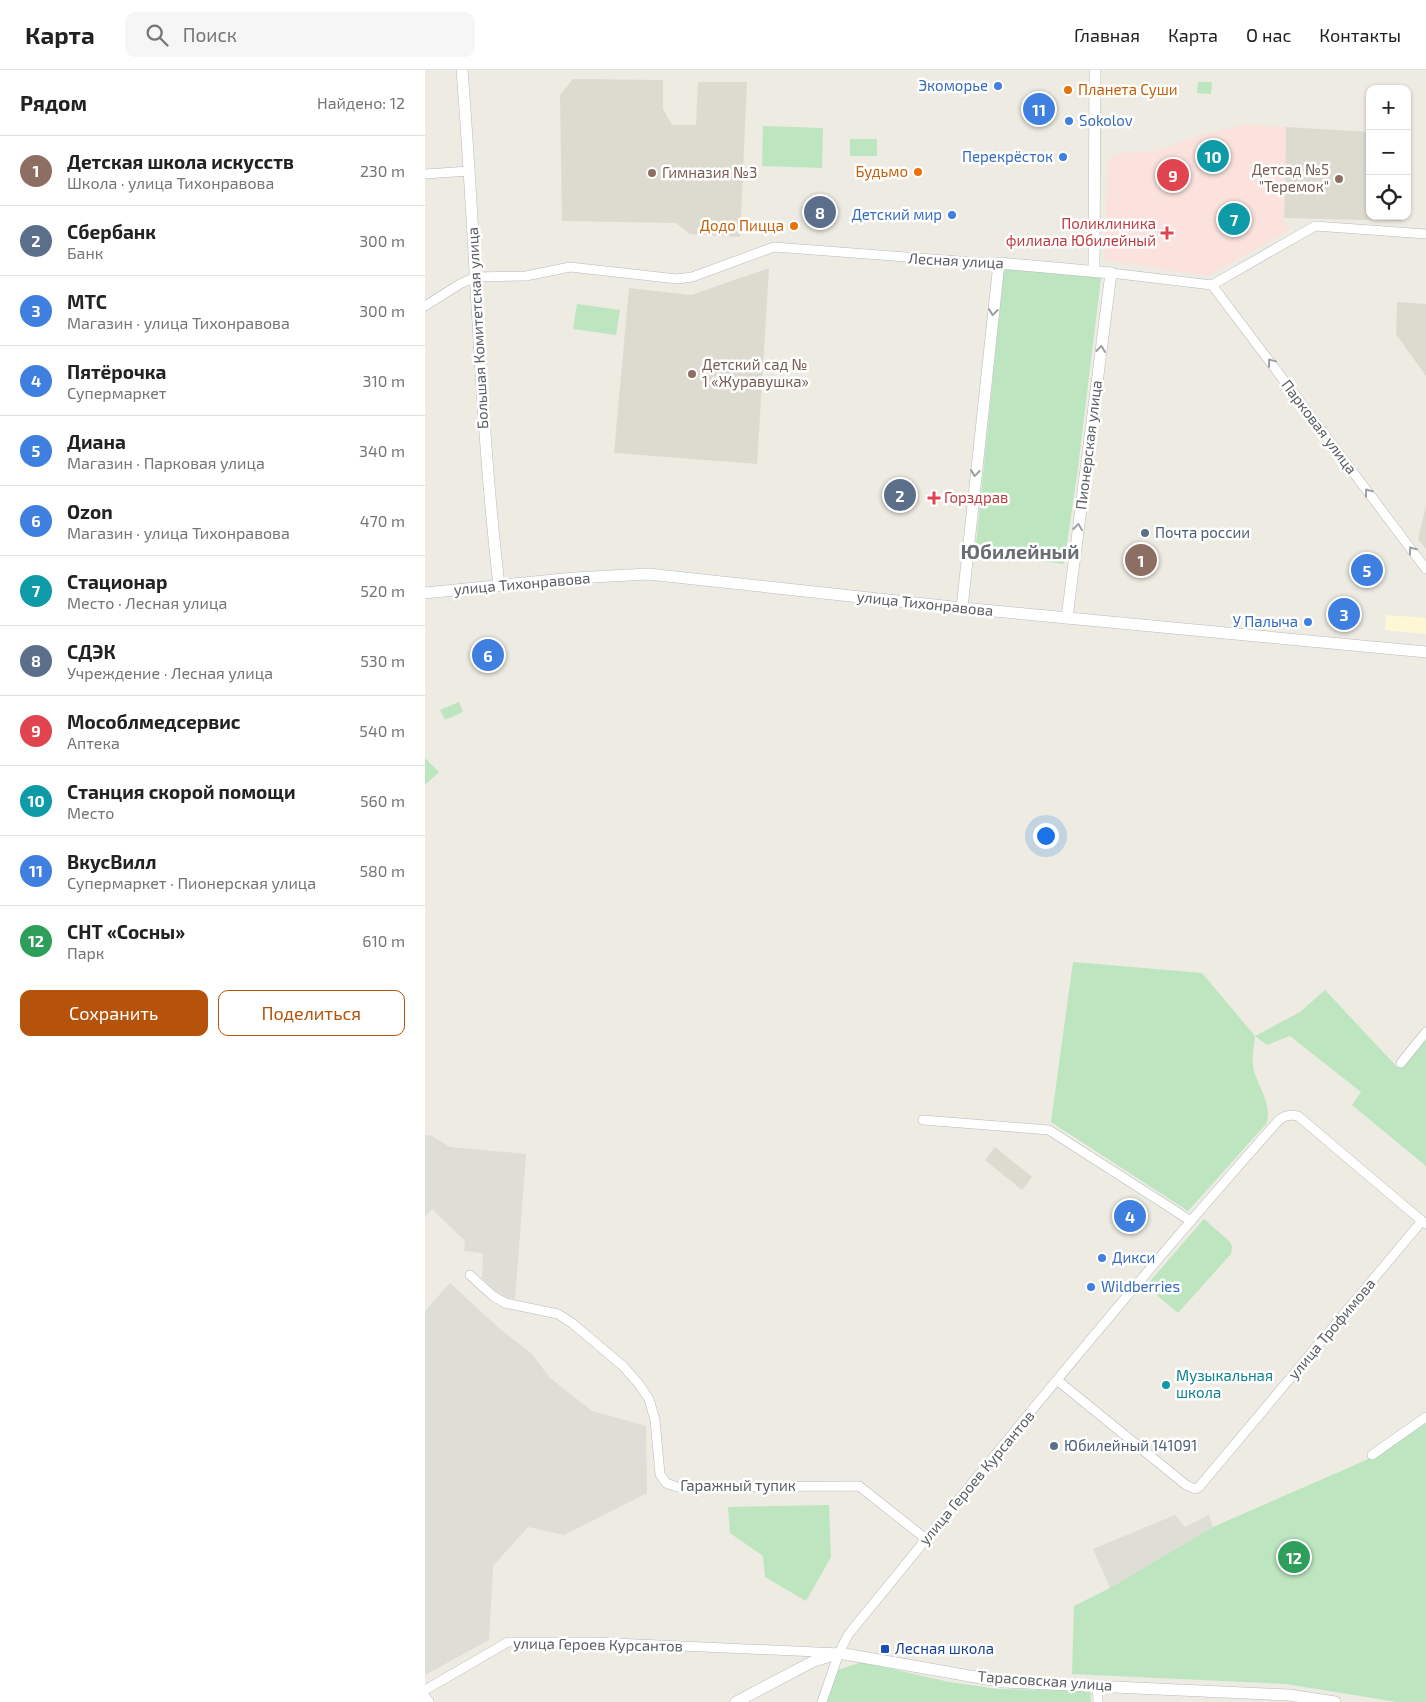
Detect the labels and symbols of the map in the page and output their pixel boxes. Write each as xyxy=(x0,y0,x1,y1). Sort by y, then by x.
place label: Экоморье xyxy=(918,76,988,94)
marker: Экоморье xyxy=(992,80,1004,92)
place label: Планета Суши xyxy=(1078,80,1178,99)
marker: Планета Суши xyxy=(1062,84,1074,96)
pin: 11 xyxy=(1023,90,1055,128)
place label: Sokolov xyxy=(1079,111,1133,129)
marker: Sokolov xyxy=(1063,115,1075,127)
pin: 10 xyxy=(1197,137,1229,175)
place label: Перекрёсток xyxy=(962,147,1053,165)
marker: Перекрёсток xyxy=(1057,151,1069,163)
pin: 9 xyxy=(1157,156,1189,194)
place label: Детсад №5 "Теремок" xyxy=(1252,160,1329,195)
place label: Будьмо xyxy=(855,162,908,181)
place label: Гимназия №3 xyxy=(662,163,757,181)
marker: Будьмо xyxy=(912,166,924,178)
marker: Гимназия №3 xyxy=(646,167,658,179)
marker: Детсад №5 "Теремок" xyxy=(1333,173,1345,185)
pin: 8 xyxy=(804,193,836,231)
pin: 7 xyxy=(1218,200,1250,238)
place label: Детский мир xyxy=(851,205,942,223)
marker: Детский мир xyxy=(946,209,958,221)
place label: Поликлиника филиала Юбилейный xyxy=(1006,214,1156,249)
place label: Додо Пицца xyxy=(700,216,784,234)
marker: Додо Пицца xyxy=(788,220,800,232)
marker: Поликлиника филиала Юбилейный xyxy=(1160,226,1174,240)
street label: Большая Комитетская улица xyxy=(463,227,492,430)
street label: Лесная улица xyxy=(908,249,1004,272)
one-way arrow xyxy=(988,308,999,316)
one-way arrow xyxy=(1095,345,1106,353)
place label: Детский сад № 1 «Журавушка» xyxy=(702,355,809,391)
one-way arrow xyxy=(1268,358,1277,368)
marker: Детский сад № 1 «Журавушка» xyxy=(686,368,698,380)
street label: Парковая улица xyxy=(1278,376,1361,478)
street label: Пионерская улица xyxy=(1071,379,1106,511)
one-way arrow xyxy=(970,469,981,477)
pin: 2 xyxy=(884,476,916,514)
place label: Горздрав xyxy=(944,488,1008,506)
one-way arrow xyxy=(1365,488,1374,498)
marker: Горздрав xyxy=(928,492,940,504)
one-way arrow xyxy=(1072,523,1083,531)
place label: Почта россии xyxy=(1155,523,1250,541)
marker: Почта россии xyxy=(1139,527,1151,539)
district label: Юбилейный xyxy=(961,539,1079,563)
pin: 1 xyxy=(1125,541,1157,579)
one-way arrow xyxy=(1409,546,1418,556)
pin: 5 xyxy=(1351,551,1383,589)
street label: улица Тихонравова xyxy=(453,568,591,599)
street label: улица Тихонравова xyxy=(856,587,994,620)
pin: 3 xyxy=(1328,595,1360,633)
place label: У Палыча xyxy=(1232,612,1298,630)
marker: У Палыча xyxy=(1302,616,1314,628)
pin: 6 xyxy=(472,636,504,674)
your location xyxy=(1033,823,1059,849)
pin: 4 xyxy=(1114,1197,1146,1235)
place label: Дикси xyxy=(1112,1248,1155,1266)
marker: Дикси xyxy=(1096,1252,1108,1264)
street label: улица Трофимова xyxy=(1284,1274,1379,1383)
place label: Wildberries xyxy=(1101,1277,1180,1295)
marker: Wildberries xyxy=(1085,1281,1097,1293)
place label: Музыкальная школа xyxy=(1176,1366,1273,1401)
marker: Музыкальная школа xyxy=(1160,1379,1172,1391)
street label: улица Героев Курсантов xyxy=(915,1407,1038,1549)
place label: Юбилейный 141091 xyxy=(1064,1436,1197,1454)
marker: Юбилейный 141091 xyxy=(1048,1440,1060,1452)
street label: Гаражный тупик xyxy=(680,1476,796,1495)
pin: 12 xyxy=(1278,1538,1310,1576)
street label: улица Героев Курсантов xyxy=(513,1634,683,1655)
place label: Лесная школа xyxy=(895,1639,994,1657)
marker: Лесная школа xyxy=(879,1643,891,1655)
street label: Тарасовская улица xyxy=(977,1666,1113,1695)

